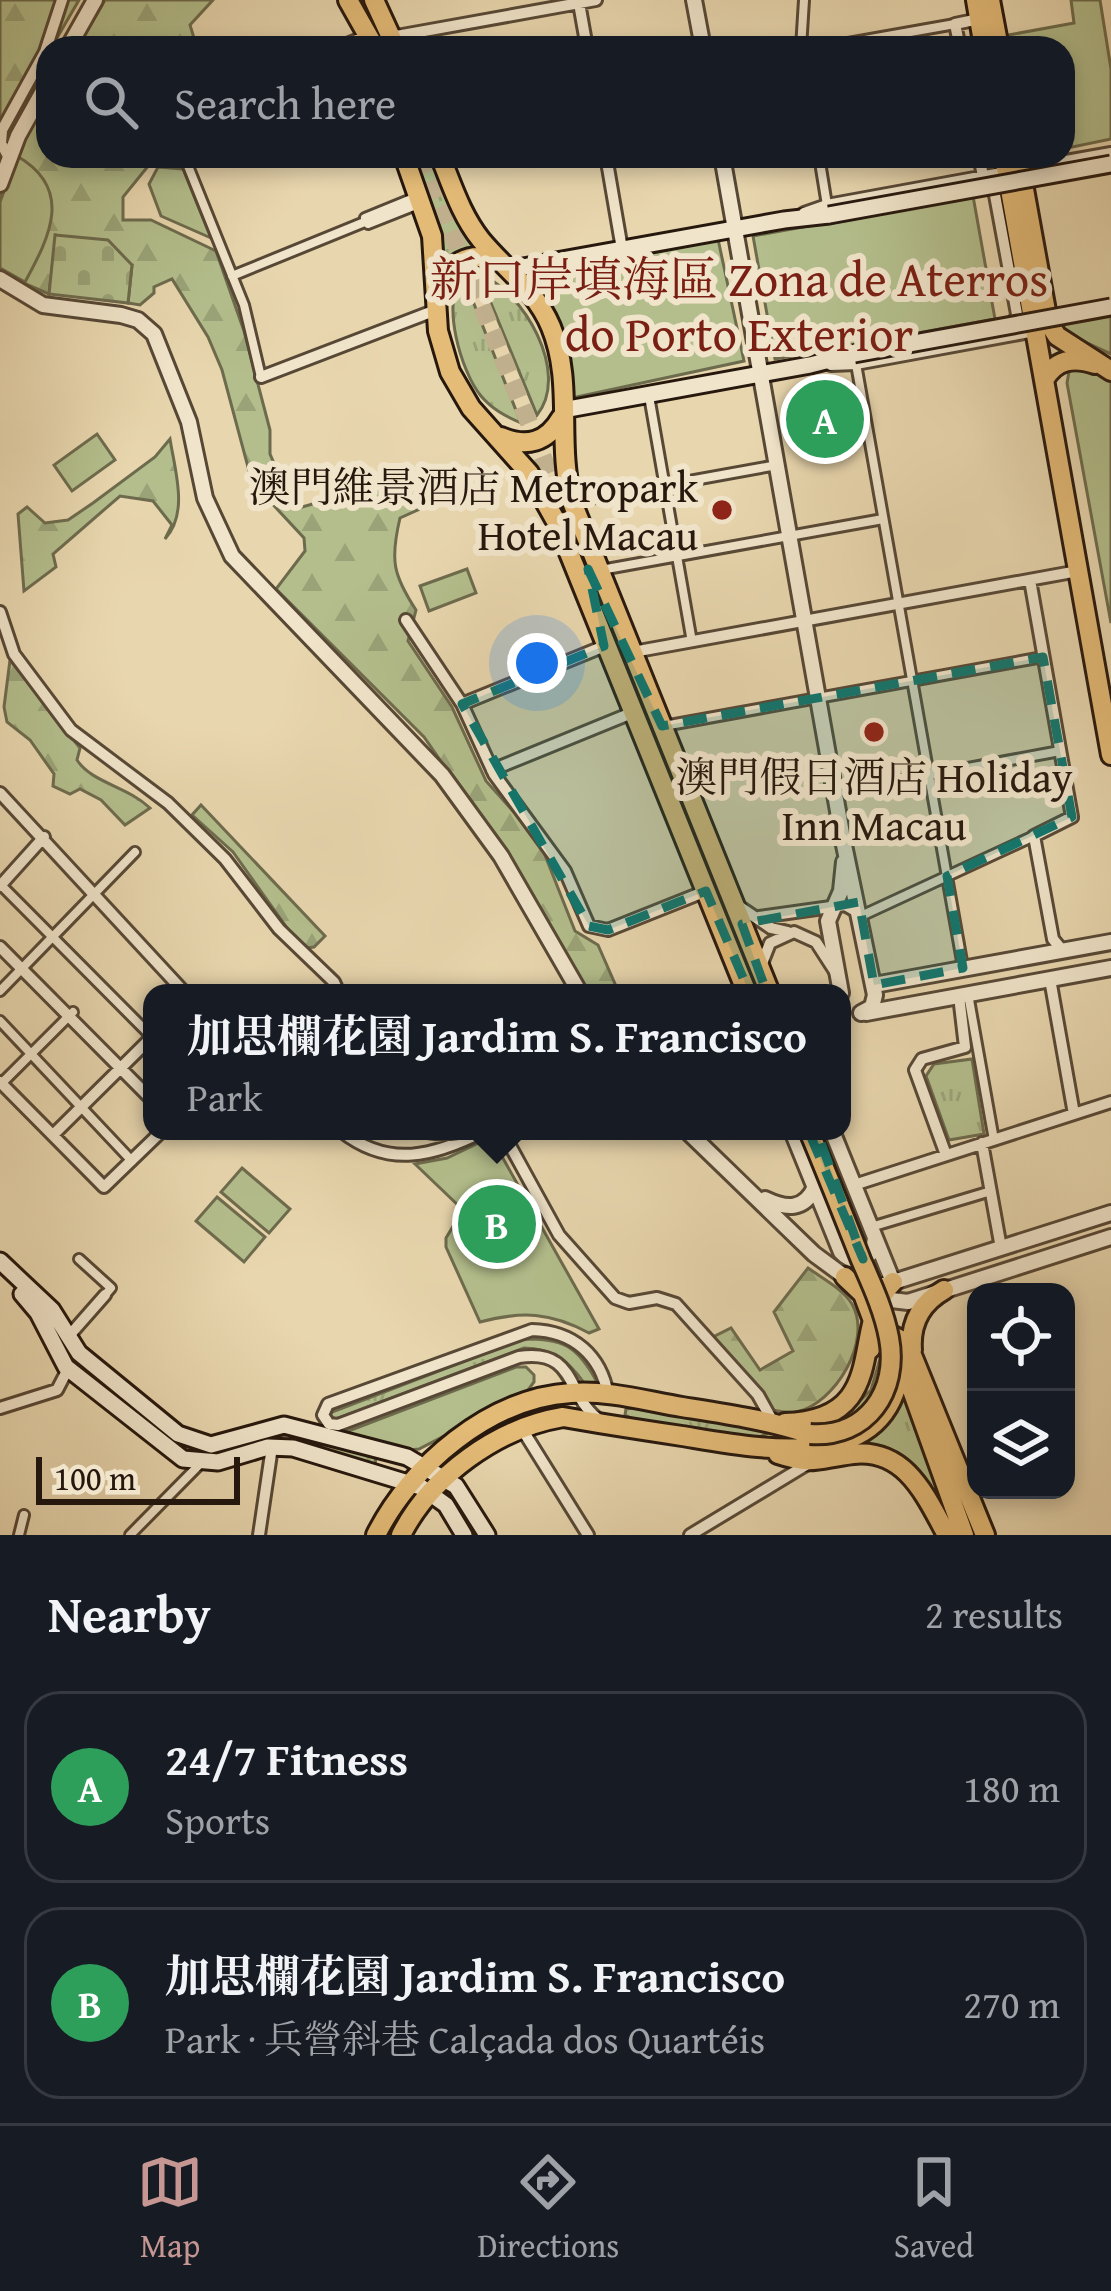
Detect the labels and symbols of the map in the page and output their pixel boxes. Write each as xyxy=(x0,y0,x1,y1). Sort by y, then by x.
district label: 新口岸填海區 Zona de Aterros do Porto Exterior xyxy=(430,243,1048,369)
pin: A xyxy=(786,374,864,464)
place label: 澳門維景酒店 Metropark Hotel Macau xyxy=(249,456,699,565)
marker: 澳門維景酒店 Metropark Hotel Macau xyxy=(709,497,735,523)
your location xyxy=(507,633,567,693)
marker: 澳門假日酒店 Holiday Inn Macau xyxy=(861,719,887,745)
place label: 澳門假日酒店 Holiday Inn Macau xyxy=(675,746,1073,855)
pin: B xyxy=(458,1179,536,1269)
scale bar xyxy=(36,1451,240,1504)

